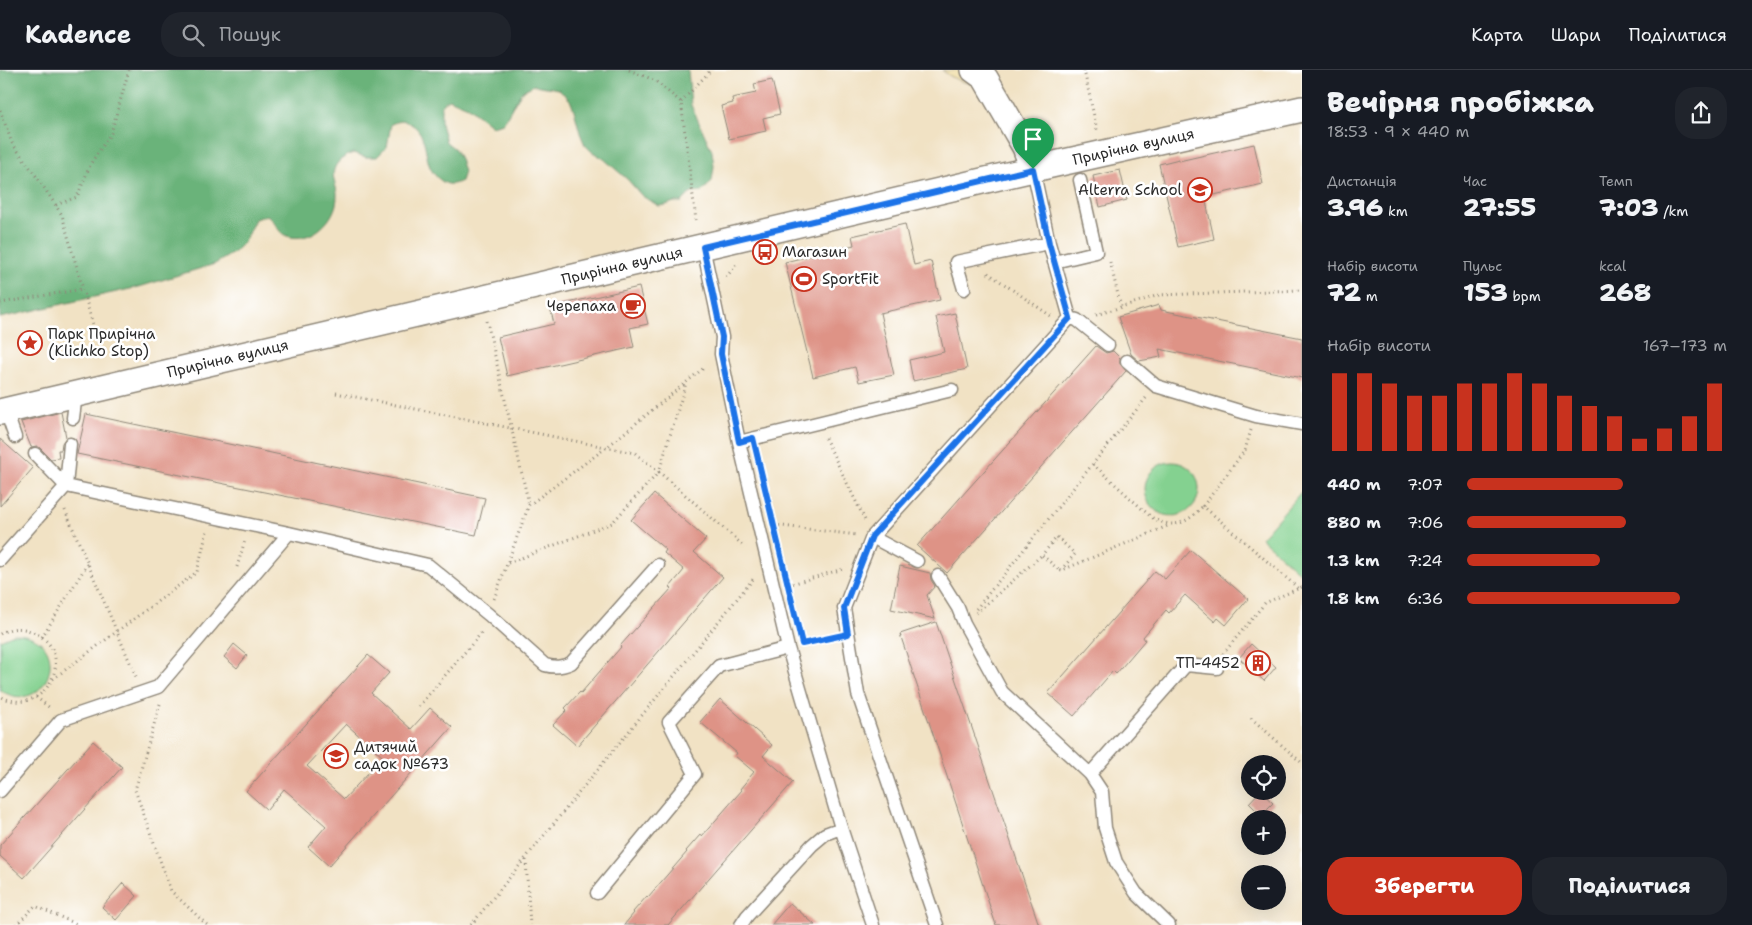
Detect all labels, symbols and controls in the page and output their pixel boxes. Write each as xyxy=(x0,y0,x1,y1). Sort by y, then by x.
search box xyxy=(161,12,511,57)
text: Kadence xyxy=(25,19,131,51)
icon: search xyxy=(179,21,207,49)
text: Пошук xyxy=(219,22,281,47)
text: Карта xyxy=(1471,23,1523,47)
text: Шари xyxy=(1551,23,1601,47)
text: Поділитися xyxy=(1629,23,1727,47)
text: Вечірня пробіжка xyxy=(1327,83,1594,121)
button: share xyxy=(1675,87,1727,139)
pin xyxy=(1012,118,1054,169)
text: 18:53 · 9 × 440 m xyxy=(1327,121,1469,142)
street label: Прирічна вулиця xyxy=(1071,123,1196,170)
icon: arrive xyxy=(1019,125,1047,153)
text: Дистанція xyxy=(1327,172,1397,190)
text: Час xyxy=(1463,172,1487,190)
text: Темп xyxy=(1599,172,1633,190)
school or university icon: Alterra School xyxy=(1187,177,1213,203)
place label: Alterra School xyxy=(1078,180,1182,200)
text: 3.96 xyxy=(1327,190,1383,224)
text: 27:55 xyxy=(1463,190,1536,224)
text: 7:03 xyxy=(1599,190,1659,224)
text: km xyxy=(1383,202,1408,220)
text: /km xyxy=(1659,202,1688,220)
bus stop icon: Магазин xyxy=(752,239,778,265)
street label: Прирічна вулиця xyxy=(559,242,685,290)
place label: Магазин xyxy=(782,242,847,262)
text: Набір висоти xyxy=(1327,257,1418,275)
text: Пульс xyxy=(1463,257,1502,275)
text: kcal xyxy=(1599,257,1626,275)
sports icon: SportFit xyxy=(791,266,817,292)
place label: SportFit xyxy=(822,269,879,289)
text: 72 xyxy=(1327,275,1361,309)
text: 153 xyxy=(1463,275,1508,309)
text: 268 xyxy=(1599,275,1651,309)
text: m xyxy=(1361,287,1378,305)
text: bpm xyxy=(1508,287,1541,305)
cafe icon: Черепаха xyxy=(620,293,646,319)
place label: Черепаха xyxy=(547,296,617,316)
place label: Парк Прирічна (Klichko Stop) xyxy=(48,324,156,361)
place icon: Парк Прирічна (Klichko Stop) xyxy=(17,330,43,356)
street label: Прирічна вулиця xyxy=(165,334,290,382)
text: Набір висоти xyxy=(1327,335,1431,356)
text: 167–173 m xyxy=(1643,335,1727,356)
text: 440 m xyxy=(1327,474,1381,495)
text: 7:07 xyxy=(1407,474,1443,495)
text: 880 m xyxy=(1327,512,1381,533)
text: 7:06 xyxy=(1407,512,1444,533)
text: 1.3 km xyxy=(1327,550,1380,571)
text: 7:24 xyxy=(1407,550,1443,571)
text: 1.8 km xyxy=(1327,588,1379,609)
text: 6:36 xyxy=(1407,588,1443,609)
building icon: ТП-4452 xyxy=(1245,650,1271,676)
place label: ТП-4452 xyxy=(1176,653,1240,673)
place label: Дитячий садок №673 xyxy=(354,737,449,774)
school or university icon: Дитячий садок №673 xyxy=(323,743,349,769)
map controls xyxy=(1241,755,1286,910)
button: locate xyxy=(1241,755,1286,800)
button: + xyxy=(1241,810,1286,855)
button: Зберегти xyxy=(1327,857,1522,915)
button: Поділитися xyxy=(1532,857,1727,915)
button: − xyxy=(1241,865,1286,910)

